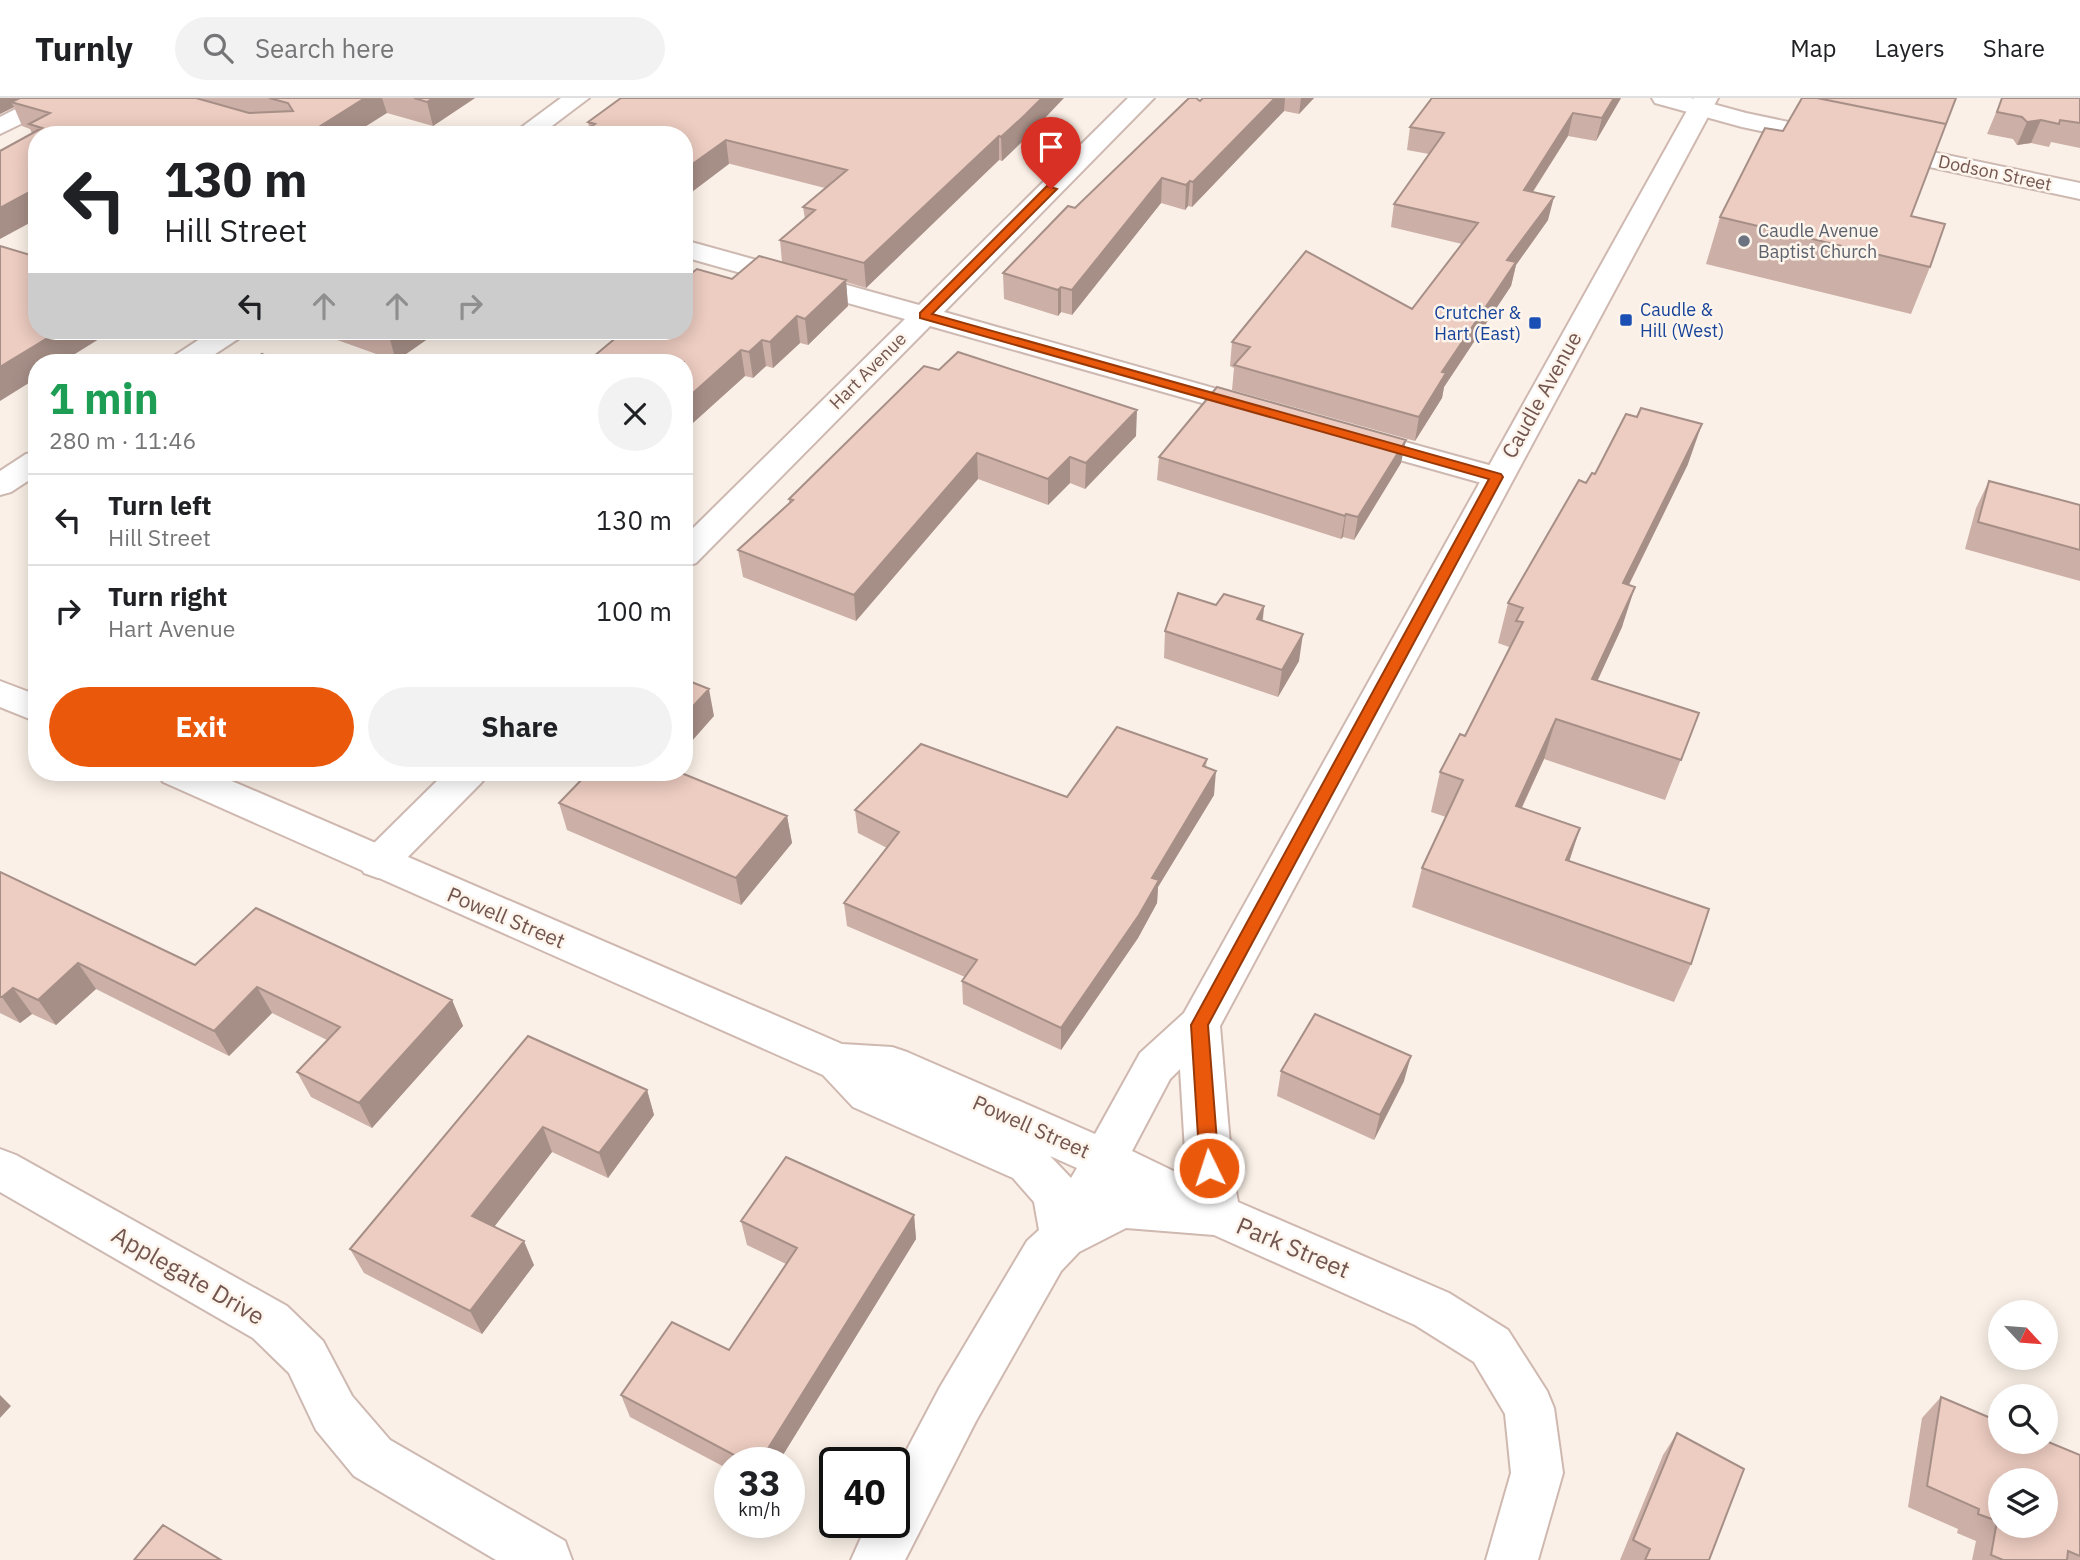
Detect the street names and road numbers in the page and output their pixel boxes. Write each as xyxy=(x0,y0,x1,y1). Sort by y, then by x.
street label: Dodson Street xyxy=(1936,149,2054,196)
street label: Caudle Avenue xyxy=(1495,326,1587,463)
street label: Hart Avenue xyxy=(824,327,911,414)
street label: Powell Street xyxy=(443,880,570,954)
street label: Powell Street xyxy=(968,1088,1094,1164)
street label: Park Street xyxy=(1232,1209,1355,1285)
street label: Applegate Drive xyxy=(106,1218,271,1332)

